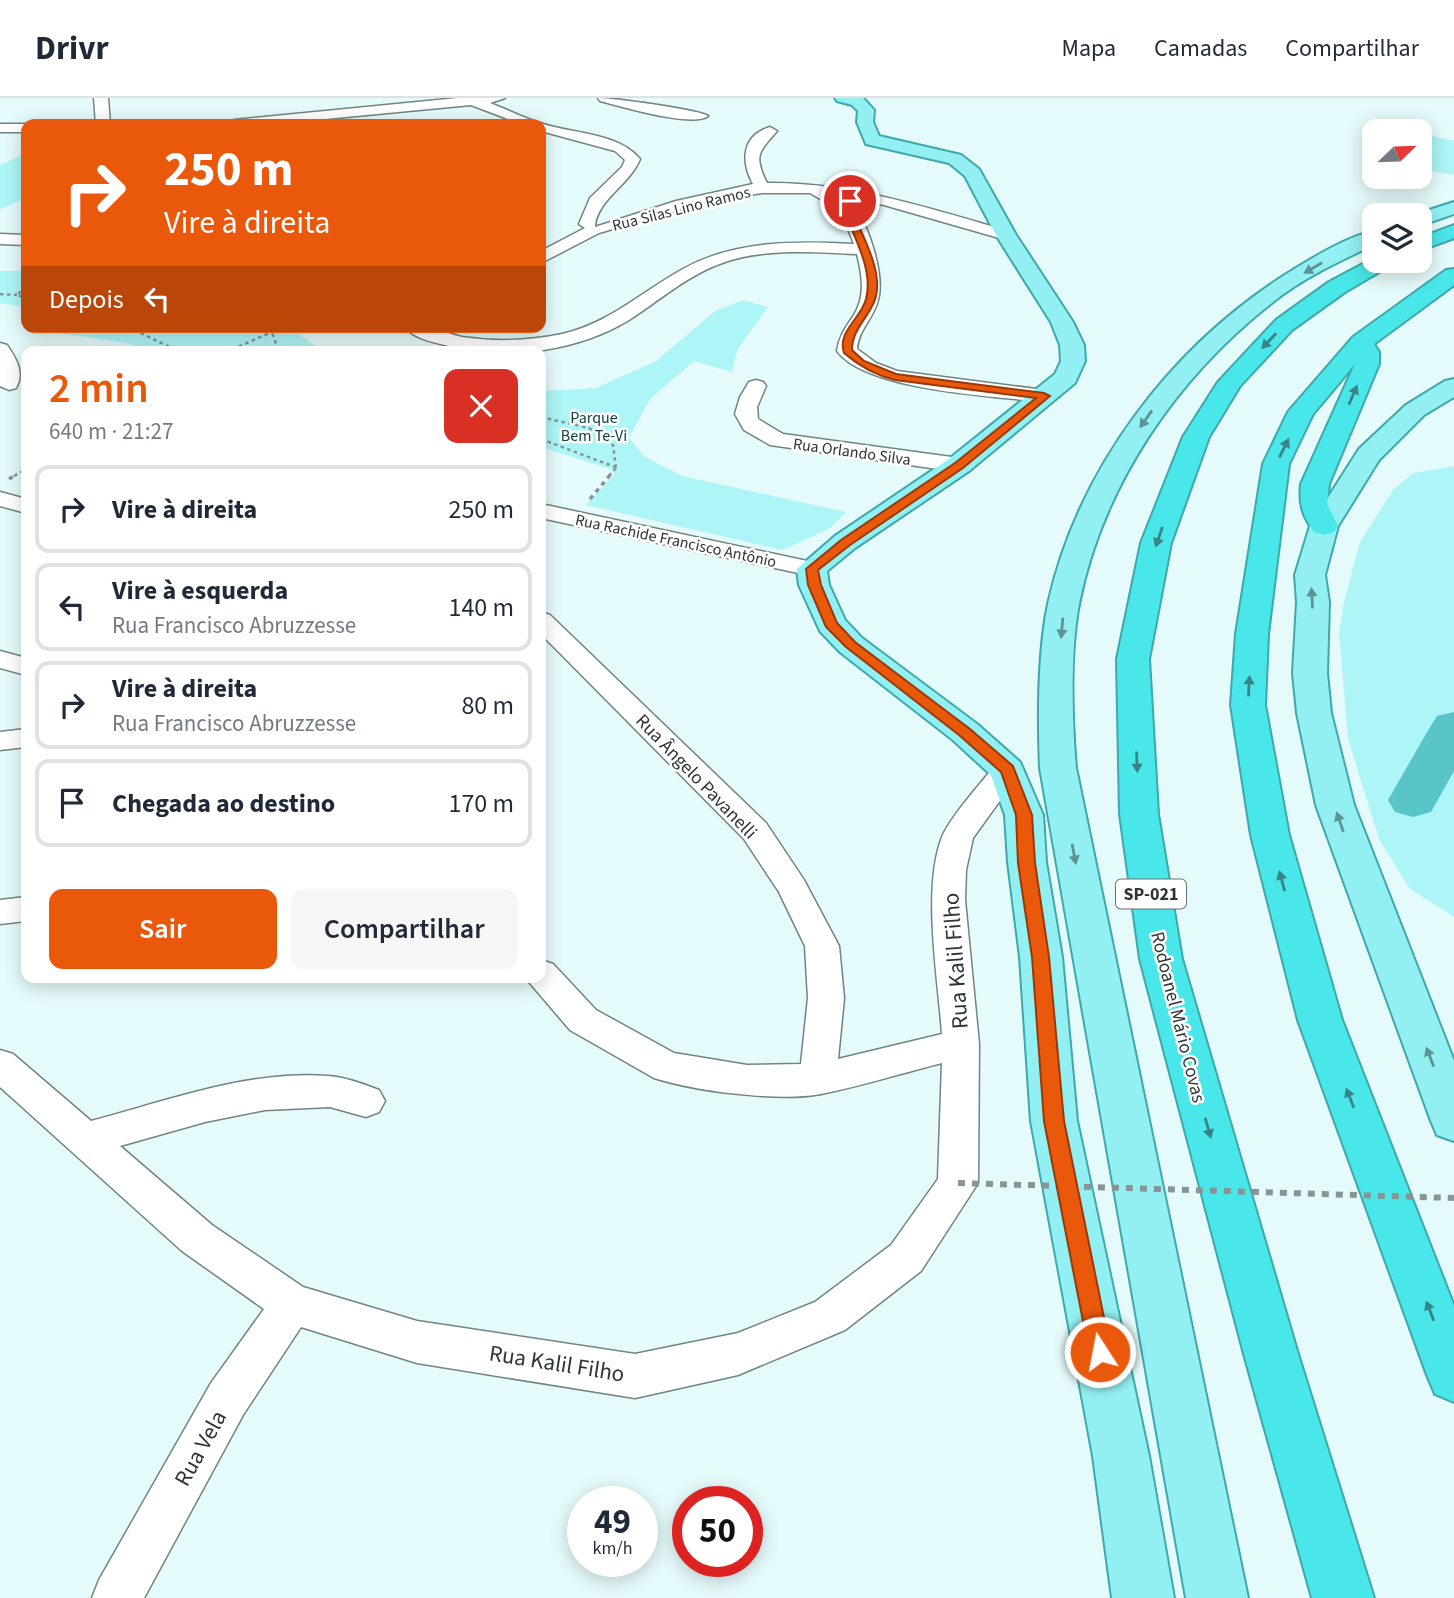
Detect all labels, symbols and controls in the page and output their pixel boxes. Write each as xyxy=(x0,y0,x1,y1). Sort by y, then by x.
text: Drivr xyxy=(35,25,109,72)
text: Mapa xyxy=(1061,31,1116,66)
text: Camadas xyxy=(1154,31,1247,66)
text: Compartilhar xyxy=(1285,31,1419,66)
north arrow xyxy=(1362,119,1432,189)
map controls xyxy=(1362,119,1432,273)
text: 250 m xyxy=(164,135,293,205)
icon: right xyxy=(49,147,140,238)
pin xyxy=(820,171,880,231)
street label: Rua Silas Lino Ramos xyxy=(610,181,753,237)
icon: arrive xyxy=(831,182,869,220)
text: Vire à direita xyxy=(164,200,330,246)
button: layers xyxy=(1362,203,1432,273)
one-way arrow xyxy=(1303,262,1323,274)
icon: left xyxy=(138,280,176,318)
text: Depois xyxy=(49,281,124,318)
one-way arrow xyxy=(1261,332,1277,349)
text: 2 min xyxy=(49,359,149,419)
button: close xyxy=(444,369,518,443)
one-way arrow xyxy=(1348,384,1359,405)
park label: Parque Bem Te-Vi xyxy=(561,407,627,447)
one-way arrow xyxy=(1140,410,1153,429)
text: 640 m · 21:27 xyxy=(49,415,173,448)
street label: Rua Orlando Silva xyxy=(792,433,912,471)
one-way arrow xyxy=(1278,438,1289,458)
icon: right xyxy=(53,490,91,528)
text: Vire à direita xyxy=(112,491,257,528)
text: 250 m xyxy=(448,491,514,528)
street label: Rua Rachide Francisco Antônio xyxy=(573,509,778,573)
one-way arrow xyxy=(1153,527,1164,548)
text: Vire à esquerda xyxy=(112,572,288,609)
one-way arrow xyxy=(1306,587,1317,609)
icon: left xyxy=(53,588,91,626)
text: 140 m xyxy=(448,589,514,626)
text: Rua Francisco Abruzzesse xyxy=(112,609,356,642)
one-way arrow xyxy=(1056,617,1067,639)
text: Vire à direita xyxy=(112,670,257,707)
one-way arrow xyxy=(1244,675,1255,697)
icon: right xyxy=(53,686,91,724)
text: 80 m xyxy=(461,687,514,724)
text: Rua Francisco Abruzzesse xyxy=(112,707,356,740)
street label: Rua Ângelo Pavanelli xyxy=(629,708,763,846)
one-way arrow xyxy=(1132,751,1143,773)
icon: arrive xyxy=(53,784,91,822)
text: Chegada ao destino xyxy=(112,785,335,822)
text: 170 m xyxy=(448,785,514,822)
one-way arrow xyxy=(1334,811,1345,832)
one-way arrow xyxy=(1069,843,1080,865)
one-way arrow xyxy=(1276,870,1287,892)
road number: SP-021 xyxy=(1116,880,1186,908)
button: Sair xyxy=(49,889,277,969)
button: Compartilhar xyxy=(291,889,518,969)
street label: Rua Kalil Filho xyxy=(934,892,977,1030)
street label: Rodoanel Mário Covas xyxy=(1143,929,1212,1106)
one-way arrow xyxy=(1424,1047,1435,1068)
one-way arrow xyxy=(1344,1087,1355,1108)
one-way arrow xyxy=(1203,1117,1214,1139)
one-way arrow xyxy=(1424,1300,1435,1321)
position arrow xyxy=(1063,1315,1137,1389)
street label: Rua Kalil Filho xyxy=(487,1337,627,1390)
street label: Rua Vela xyxy=(166,1404,235,1492)
speed limit sign: 50 xyxy=(672,1486,763,1577)
text: 49 xyxy=(594,1497,631,1547)
text: km/h xyxy=(593,1536,632,1561)

